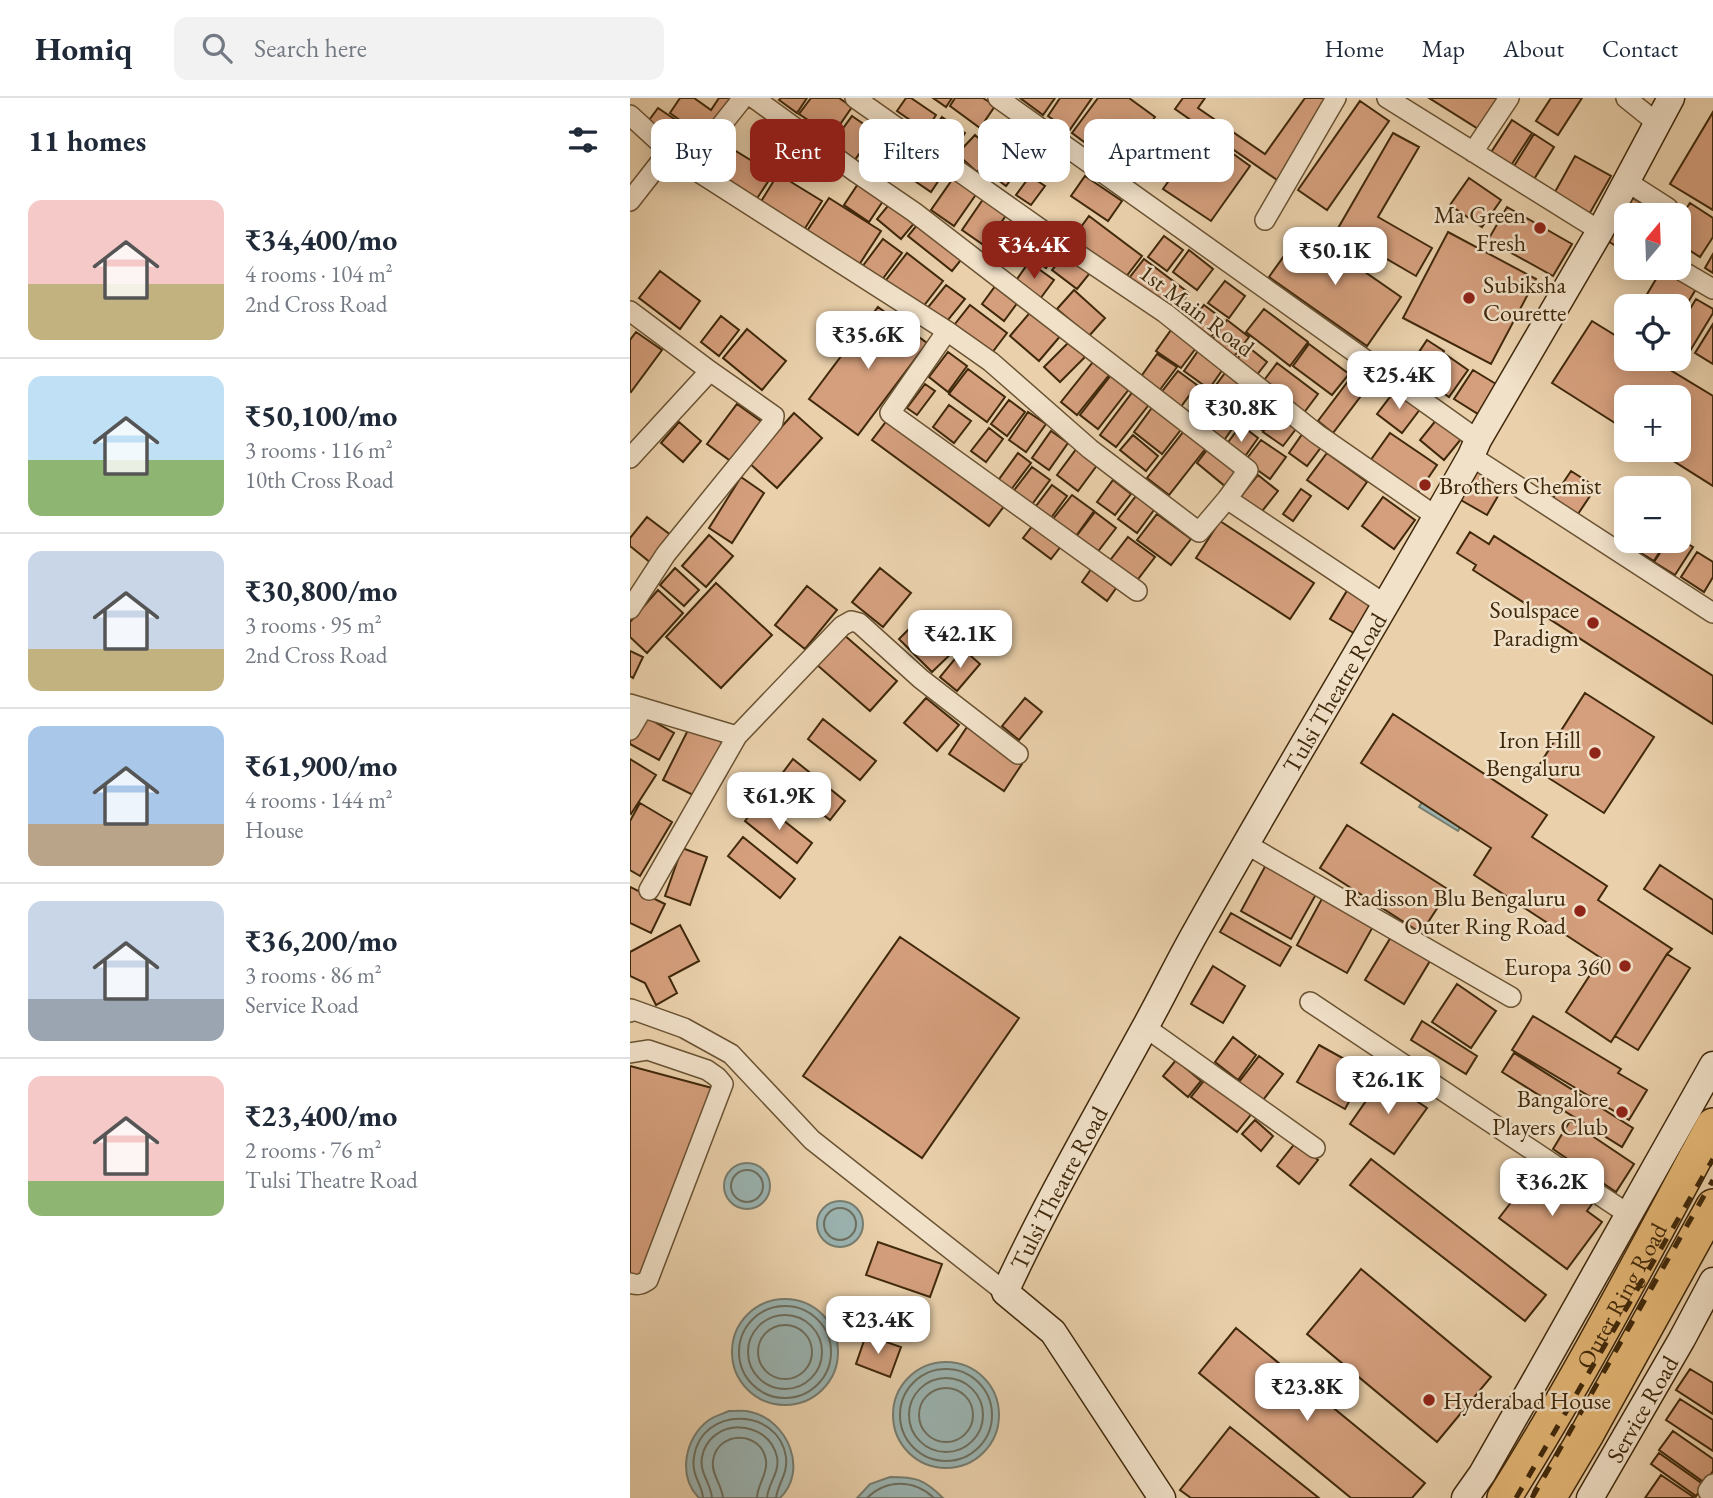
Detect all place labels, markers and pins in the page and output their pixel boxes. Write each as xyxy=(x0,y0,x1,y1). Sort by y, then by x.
place label: Ma Green Fresh xyxy=(1434,199,1526,258)
marker: Ma Green Fresh xyxy=(1532,220,1548,236)
pin: ₹34.4K xyxy=(977,222,1091,281)
pin: ₹50.1K xyxy=(1278,228,1392,287)
place label: Subiksha Courette xyxy=(1483,269,1566,328)
marker: Subiksha Courette xyxy=(1461,290,1477,306)
pin: ₹35.6K xyxy=(811,312,925,371)
pin: ₹25.4K xyxy=(1342,352,1456,411)
pin: ₹30.8K xyxy=(1184,384,1298,444)
place label: Brothers Chemist xyxy=(1439,470,1602,501)
marker: Brothers Chemist xyxy=(1417,477,1433,493)
place label: Soulspace Paradigm xyxy=(1490,594,1579,653)
pin: ₹42.1K xyxy=(903,610,1017,670)
marker: Soulspace Paradigm xyxy=(1585,615,1601,631)
place label: Iron Hill Bengaluru xyxy=(1486,724,1581,783)
marker: Iron Hill Bengaluru xyxy=(1587,745,1603,761)
pin: ₹61.9K xyxy=(722,772,836,832)
place label: Radisson Blu Bengaluru Outer Ring Road xyxy=(1344,882,1567,941)
marker: Radisson Blu Bengaluru Outer Ring Road xyxy=(1572,903,1588,919)
place label: Europa 360 xyxy=(1504,951,1611,982)
marker: Europa 360 xyxy=(1617,958,1633,974)
pin: ₹26.1K xyxy=(1331,1056,1445,1116)
place label: Bangalore Players Club xyxy=(1492,1083,1608,1142)
marker: Bangalore Players Club xyxy=(1614,1104,1630,1120)
pin: ₹36.2K xyxy=(1495,1158,1609,1218)
pin: ₹23.4K xyxy=(821,1296,935,1356)
pin: ₹23.8K xyxy=(1250,1364,1364,1423)
place label: Hyderabad House xyxy=(1443,1385,1611,1416)
marker: Hyderabad House xyxy=(1421,1392,1437,1408)

